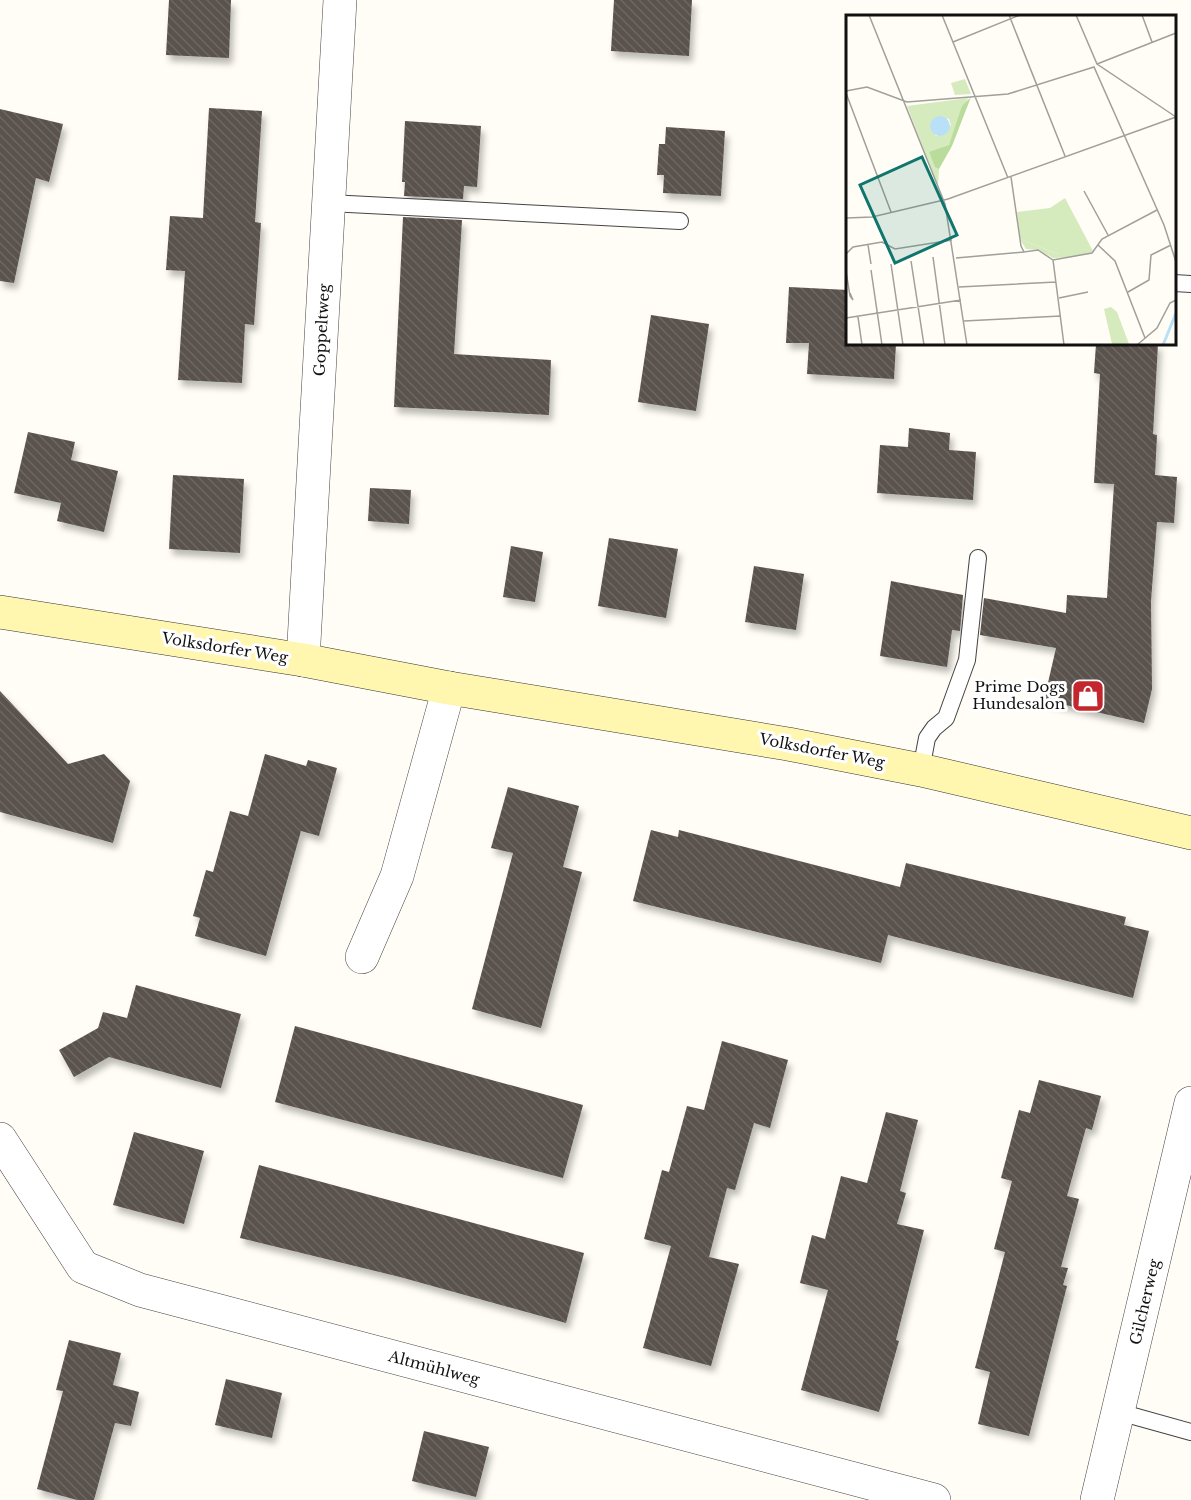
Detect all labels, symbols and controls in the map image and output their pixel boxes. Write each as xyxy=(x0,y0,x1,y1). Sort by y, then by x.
inset map xyxy=(846,15,1176,345)
street label: Goppeltweg xyxy=(310,282,333,377)
street label: Volksdorfer Weg xyxy=(160,628,291,667)
place label: Prime Dogs Hundesalon xyxy=(972,677,1065,713)
shop icon: Prime Dogs Hundesalon xyxy=(1070,678,1106,714)
street label: Volksdorfer Weg xyxy=(757,729,887,772)
street label: Gilcherweg xyxy=(1125,1256,1164,1347)
street label: Altmühlweg xyxy=(386,1346,483,1389)

